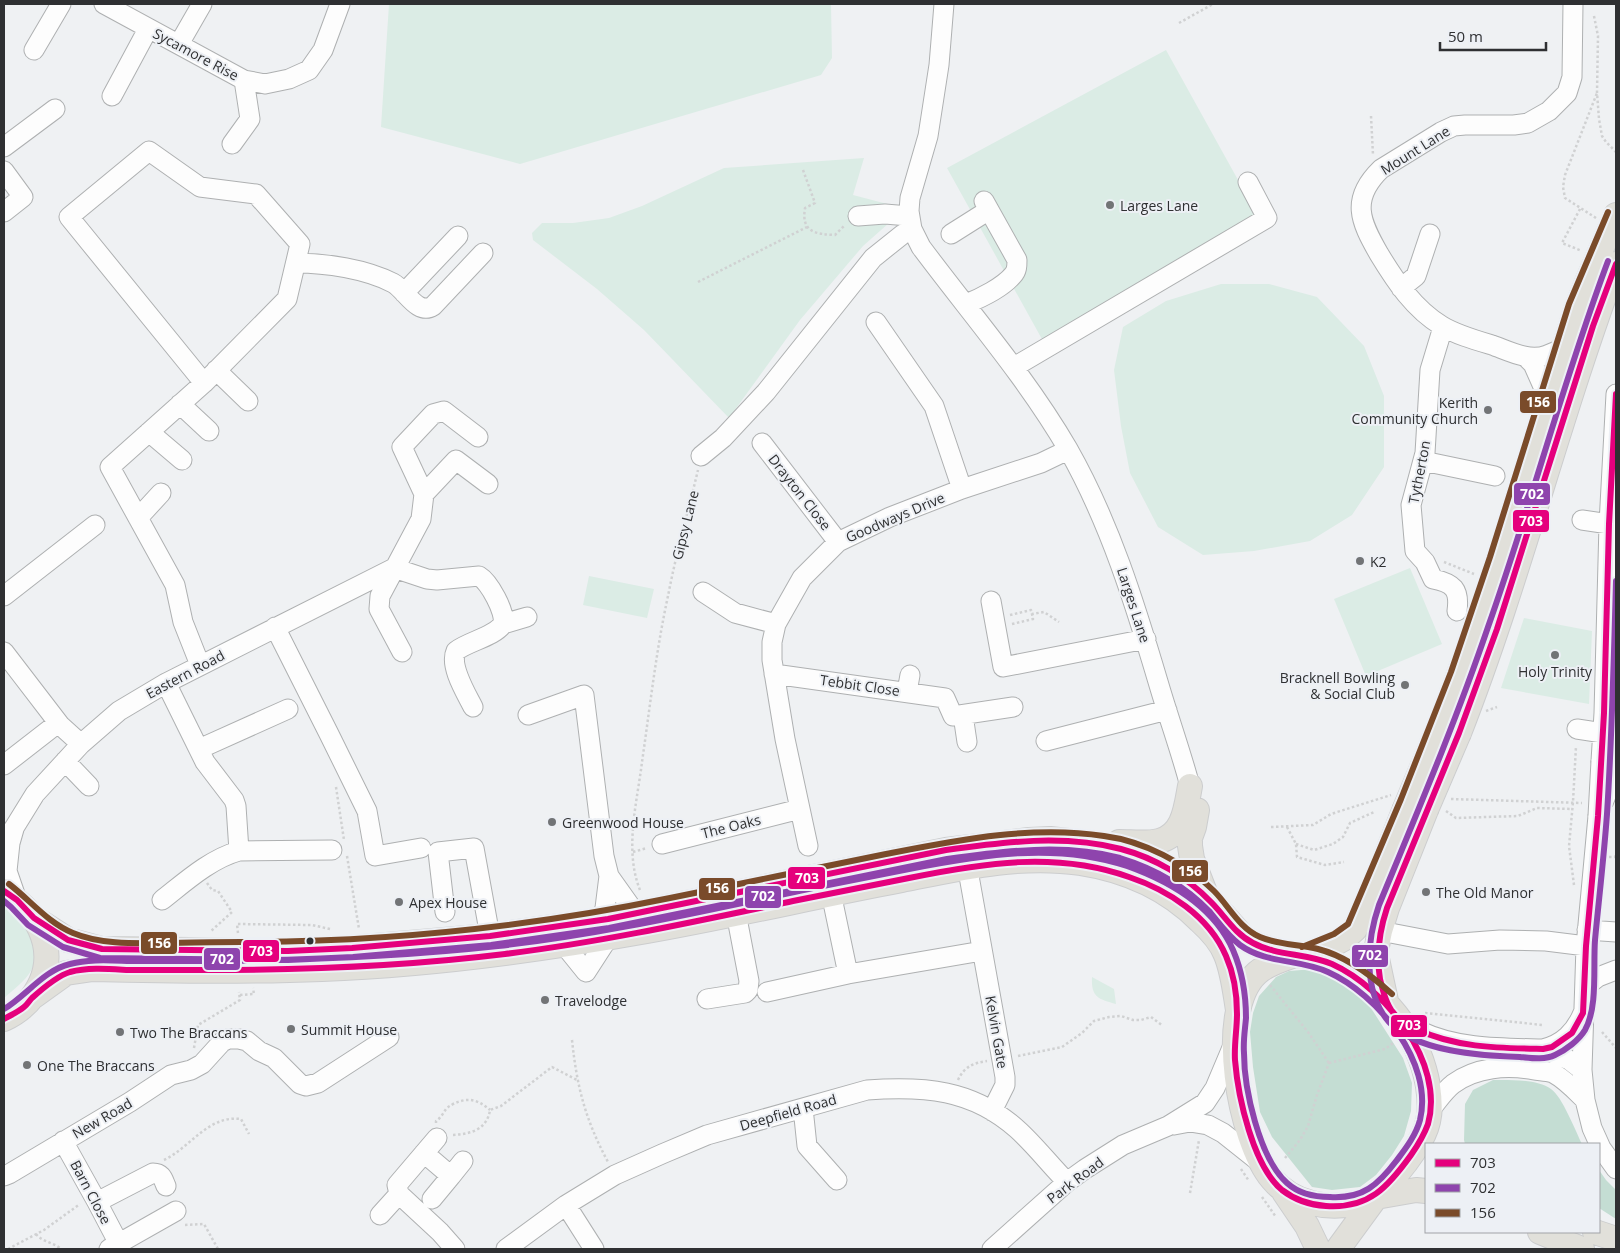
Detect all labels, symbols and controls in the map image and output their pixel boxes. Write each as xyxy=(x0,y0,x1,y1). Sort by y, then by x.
scale bar xyxy=(1440,20,1546,52)
street label: Sycamore Rise xyxy=(150,23,242,85)
text: 50 m xyxy=(1448,26,1483,46)
street label: Mount Lane xyxy=(1377,121,1453,179)
place label: Larges Lane xyxy=(1120,196,1198,215)
marker: Larges Lane xyxy=(1104,199,1116,211)
line badge: 156 xyxy=(1519,390,1557,414)
text: 156 xyxy=(1526,392,1550,411)
place label: Kerith Community Church xyxy=(1351,393,1478,428)
marker: Kerith Community Church xyxy=(1482,404,1494,416)
street label: Tytherton xyxy=(1404,439,1434,505)
street label: Drayton Close xyxy=(764,450,836,534)
line badge: 702 xyxy=(1513,482,1551,506)
text: 702 xyxy=(1520,484,1544,503)
street label: Gipsy Lane xyxy=(667,488,703,562)
street label: Goodways Drive xyxy=(843,488,948,546)
line badge: 703 xyxy=(1512,509,1550,533)
text: 703 xyxy=(1519,511,1543,530)
place label: K2 xyxy=(1370,552,1387,571)
marker: K2 xyxy=(1354,555,1366,567)
street label: Larges Lane xyxy=(1113,565,1155,645)
street label: Eastern Road xyxy=(142,645,228,703)
marker: Holy Trinity xyxy=(1549,649,1561,661)
place label: Holy Trinity xyxy=(1518,662,1593,681)
place label: Bracknell Bowling & Social Club xyxy=(1280,668,1395,703)
street label: Tebbit Close xyxy=(819,670,901,700)
marker: Bracknell Bowling & Social Club xyxy=(1399,679,1411,691)
street label: The Oaks xyxy=(699,809,763,843)
place label: Greenwood House xyxy=(562,813,684,832)
marker: Greenwood House xyxy=(546,816,558,828)
line badge: 156 xyxy=(1171,859,1209,883)
text: 156 xyxy=(1178,861,1202,880)
line badge: 703 xyxy=(787,866,826,890)
text: 703 xyxy=(795,868,819,887)
line badge: 156 xyxy=(698,877,736,901)
text: 156 xyxy=(705,878,729,897)
place label: The Old Manor xyxy=(1436,883,1534,902)
line badge: 702 xyxy=(744,885,782,909)
text: 702 xyxy=(751,886,775,905)
marker: The Old Manor xyxy=(1420,886,1432,898)
place label: Apex House xyxy=(409,893,487,912)
marker: Apex House xyxy=(393,896,405,908)
line badge: 156 xyxy=(140,931,178,955)
text: 156 xyxy=(147,933,171,952)
unlabelled marker xyxy=(305,936,315,946)
line badge: 703 xyxy=(242,939,280,963)
text: 703 xyxy=(249,941,273,960)
line badge: 702 xyxy=(1351,944,1389,968)
text: 702 xyxy=(1358,945,1382,964)
line badge: 702 xyxy=(203,947,241,971)
text: 702 xyxy=(210,949,234,968)
place label: Travelodge xyxy=(555,991,627,1010)
marker: Travelodge xyxy=(539,994,551,1006)
street label: Kelvin Gate xyxy=(981,994,1013,1070)
line badge: 703 xyxy=(1390,1014,1428,1038)
text: 703 xyxy=(1397,1015,1421,1034)
place label: Summit House xyxy=(301,1020,397,1039)
place label: Two The Braccans xyxy=(130,1023,248,1042)
marker: Summit House xyxy=(285,1023,297,1035)
marker: Two The Braccans xyxy=(114,1026,126,1038)
place label: One The Braccans xyxy=(37,1056,155,1075)
marker: One The Braccans xyxy=(21,1059,33,1071)
street label: Deepfield Road xyxy=(737,1089,839,1135)
street label: New Road xyxy=(69,1093,135,1143)
legend xyxy=(1425,1143,1600,1233)
street label: Park Road xyxy=(1043,1152,1107,1208)
text: 703 xyxy=(1470,1152,1496,1172)
street label: Barn Close xyxy=(66,1157,116,1228)
text: 702 xyxy=(1470,1177,1496,1197)
text: 156 xyxy=(1470,1202,1496,1222)

